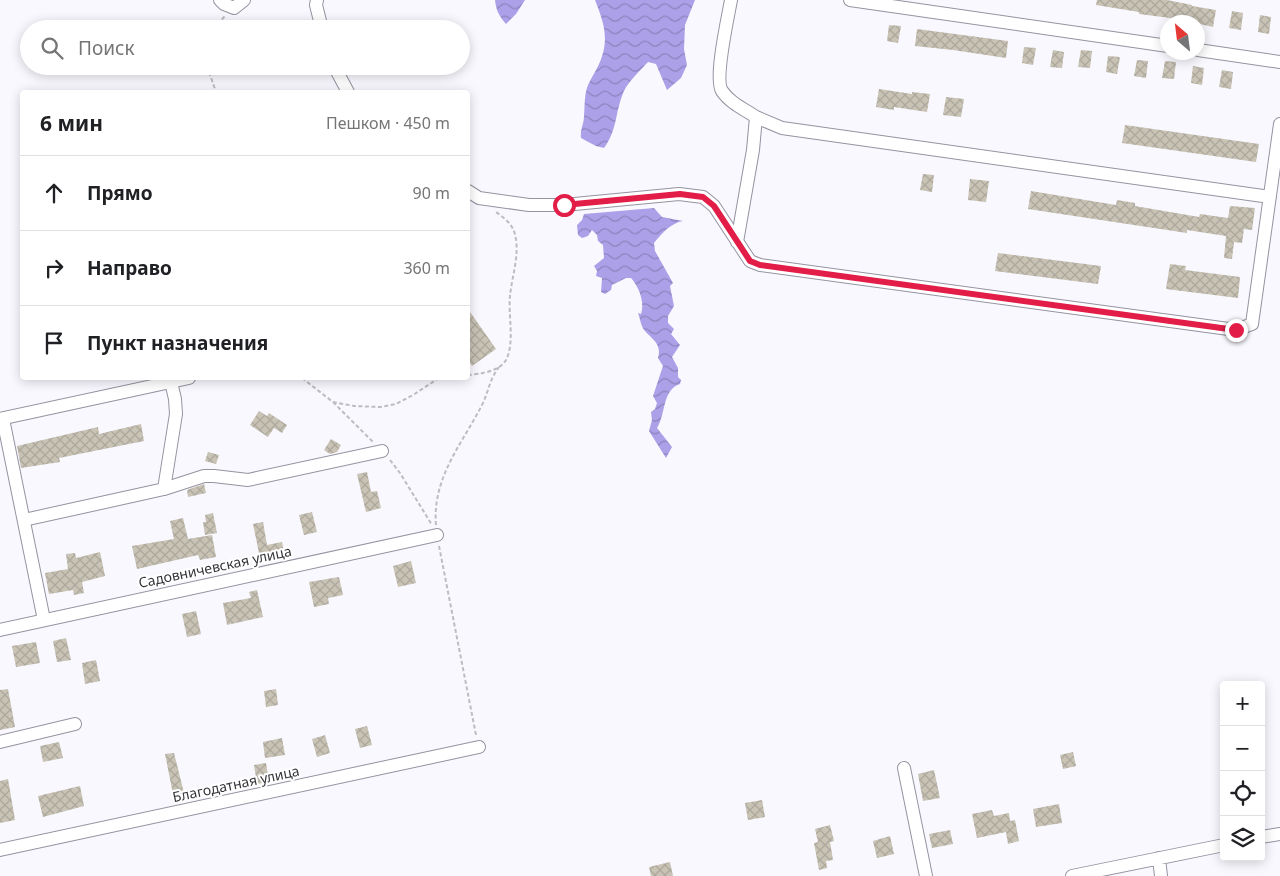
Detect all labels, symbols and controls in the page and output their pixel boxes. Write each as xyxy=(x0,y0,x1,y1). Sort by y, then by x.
north arrow xyxy=(1160,15,1205,60)
search box xyxy=(20,20,470,75)
icon: search xyxy=(38,34,66,62)
text: Поиск xyxy=(78,35,134,61)
text: 6 мин xyxy=(40,109,103,137)
text: Пешком · 450 m xyxy=(326,112,450,134)
icon: ahead xyxy=(40,179,68,207)
text: Прямо xyxy=(87,180,153,206)
text: 90 m xyxy=(413,182,450,204)
route start xyxy=(553,194,576,217)
icon: right xyxy=(40,254,68,282)
text: Направо xyxy=(87,255,172,281)
text: 360 m xyxy=(403,257,450,279)
route end xyxy=(1225,319,1248,342)
icon: arrive xyxy=(40,329,68,357)
text: Пункт назначения xyxy=(87,330,268,356)
street label: Садовничевская улица xyxy=(137,541,293,592)
map controls xyxy=(1220,681,1265,861)
button: + xyxy=(1220,681,1265,726)
button: − xyxy=(1220,726,1265,771)
street label: Благодатная улица xyxy=(171,761,301,806)
button: locate xyxy=(1220,771,1265,816)
button: layers xyxy=(1220,816,1265,861)

